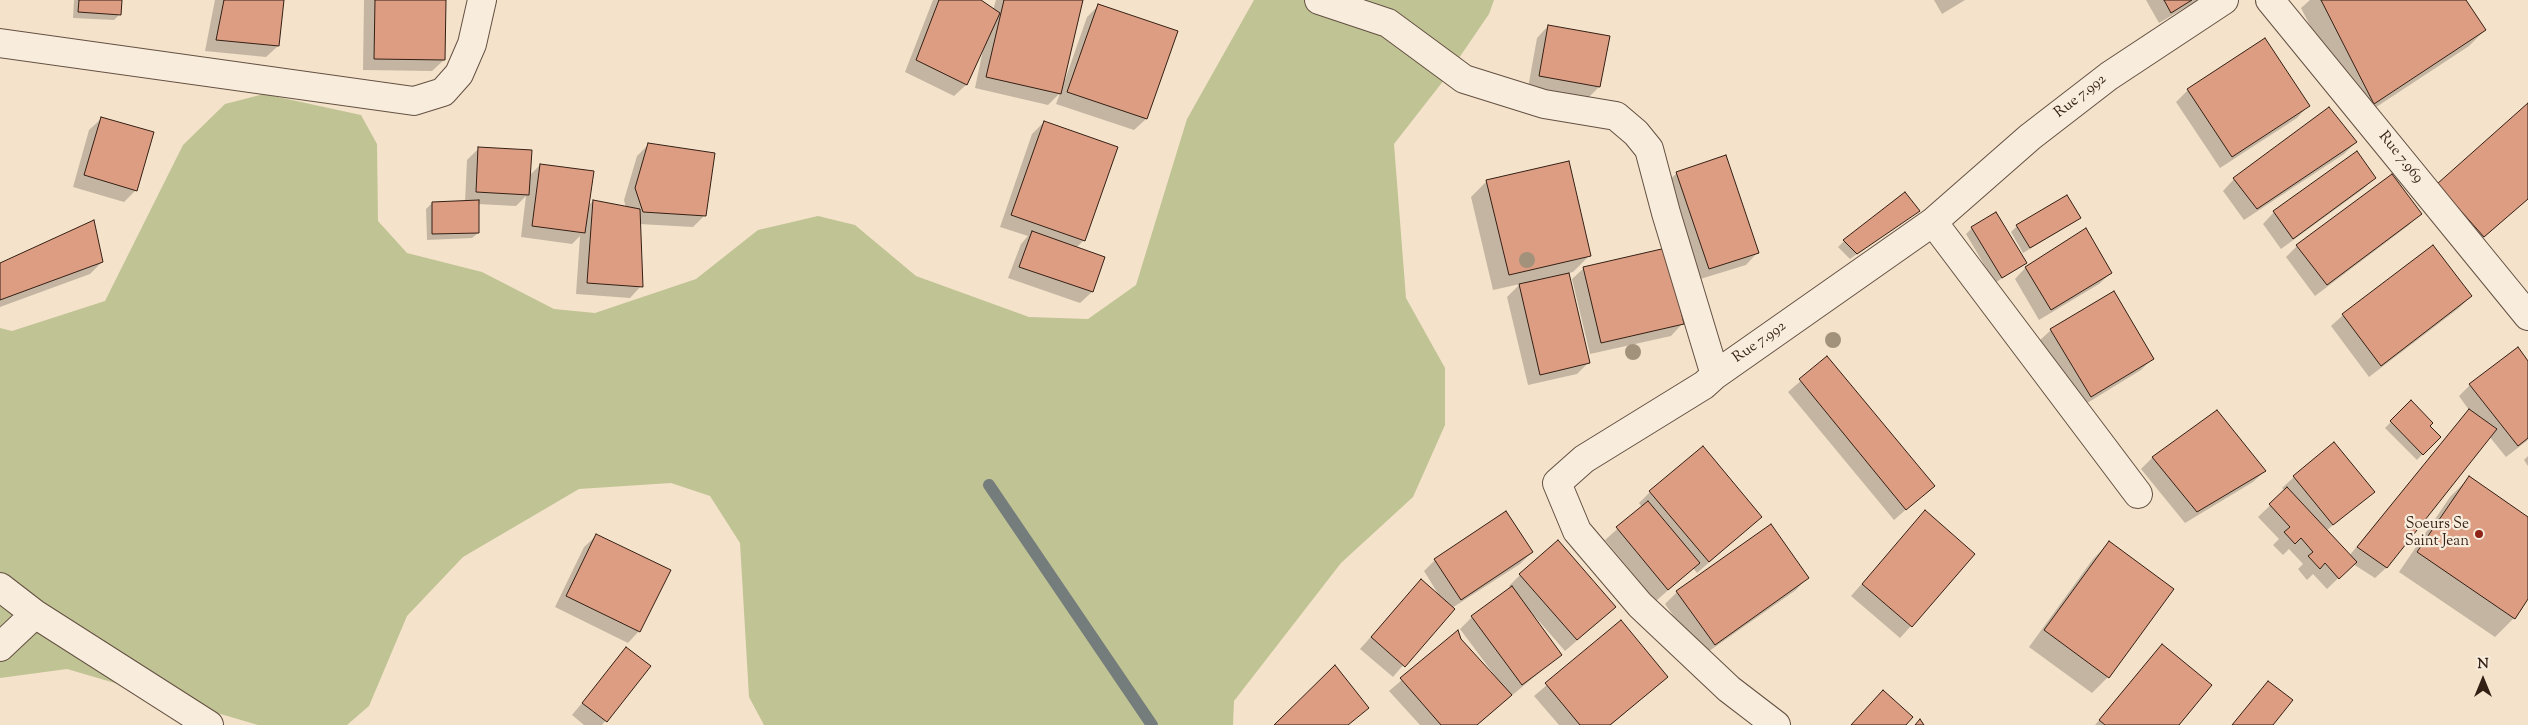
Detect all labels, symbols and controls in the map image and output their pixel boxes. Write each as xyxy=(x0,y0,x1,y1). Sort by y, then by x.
street label: Rue 7.992 xyxy=(2051,71,2111,123)
street label: Rue 7.969 xyxy=(2374,128,2426,188)
street label: Rue 7.992 xyxy=(1730,318,1790,368)
place label: Soeurs Se Saint Jean xyxy=(2405,516,2469,551)
marker: Soeurs Se Saint Jean xyxy=(2473,528,2485,540)
north arrow xyxy=(2458,655,2508,705)
text: N xyxy=(2477,655,2489,675)

